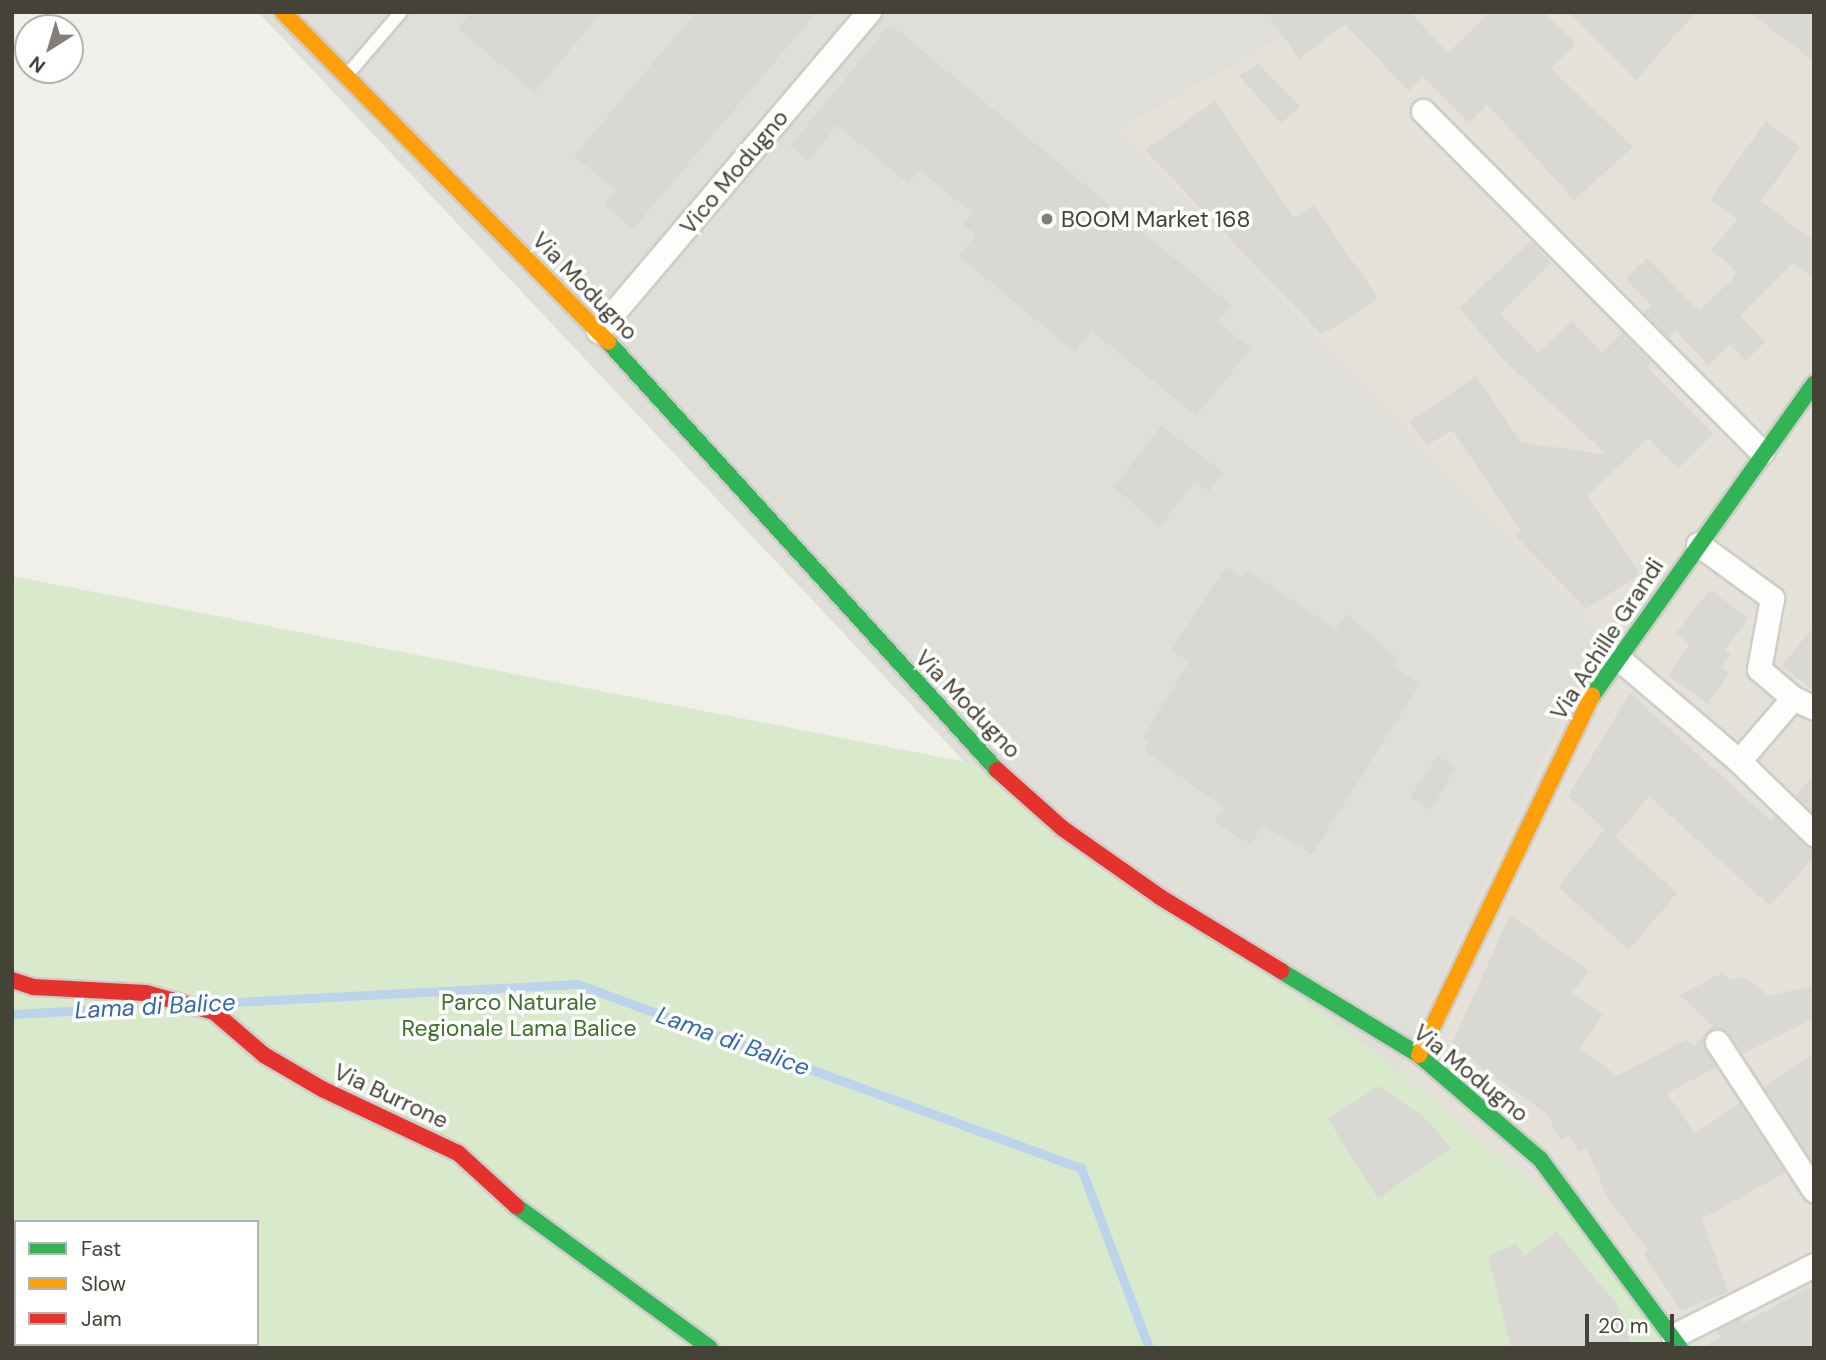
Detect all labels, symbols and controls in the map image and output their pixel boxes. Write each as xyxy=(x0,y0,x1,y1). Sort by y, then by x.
north arrow xyxy=(14,14,84,84)
text: N xyxy=(24,50,50,79)
street label: Vico Modugno xyxy=(674,104,794,240)
place label: BOOM Market 168 xyxy=(1061,205,1250,233)
marker: BOOM Market 168 xyxy=(1039,211,1055,227)
street label: Via Modugno xyxy=(527,226,643,346)
street label: Via Achille Grandi xyxy=(1544,553,1670,725)
street label: Via Modugno xyxy=(910,644,1026,764)
water label: Lama di Balice xyxy=(74,987,236,1025)
park label: Parco Naturale Regionale Lama Balice xyxy=(402,988,636,1042)
water label: Lama di Balice xyxy=(652,1000,814,1082)
street label: Via Modugno xyxy=(1408,1018,1534,1128)
street label: Via Burrone xyxy=(329,1057,453,1135)
legend xyxy=(14,1220,259,1346)
text: Fast xyxy=(81,1235,121,1263)
text: Slow xyxy=(81,1270,126,1298)
scale bar xyxy=(1588,1300,1677,1344)
text: Jam xyxy=(81,1305,122,1333)
text: 20 m xyxy=(1598,1312,1649,1340)

